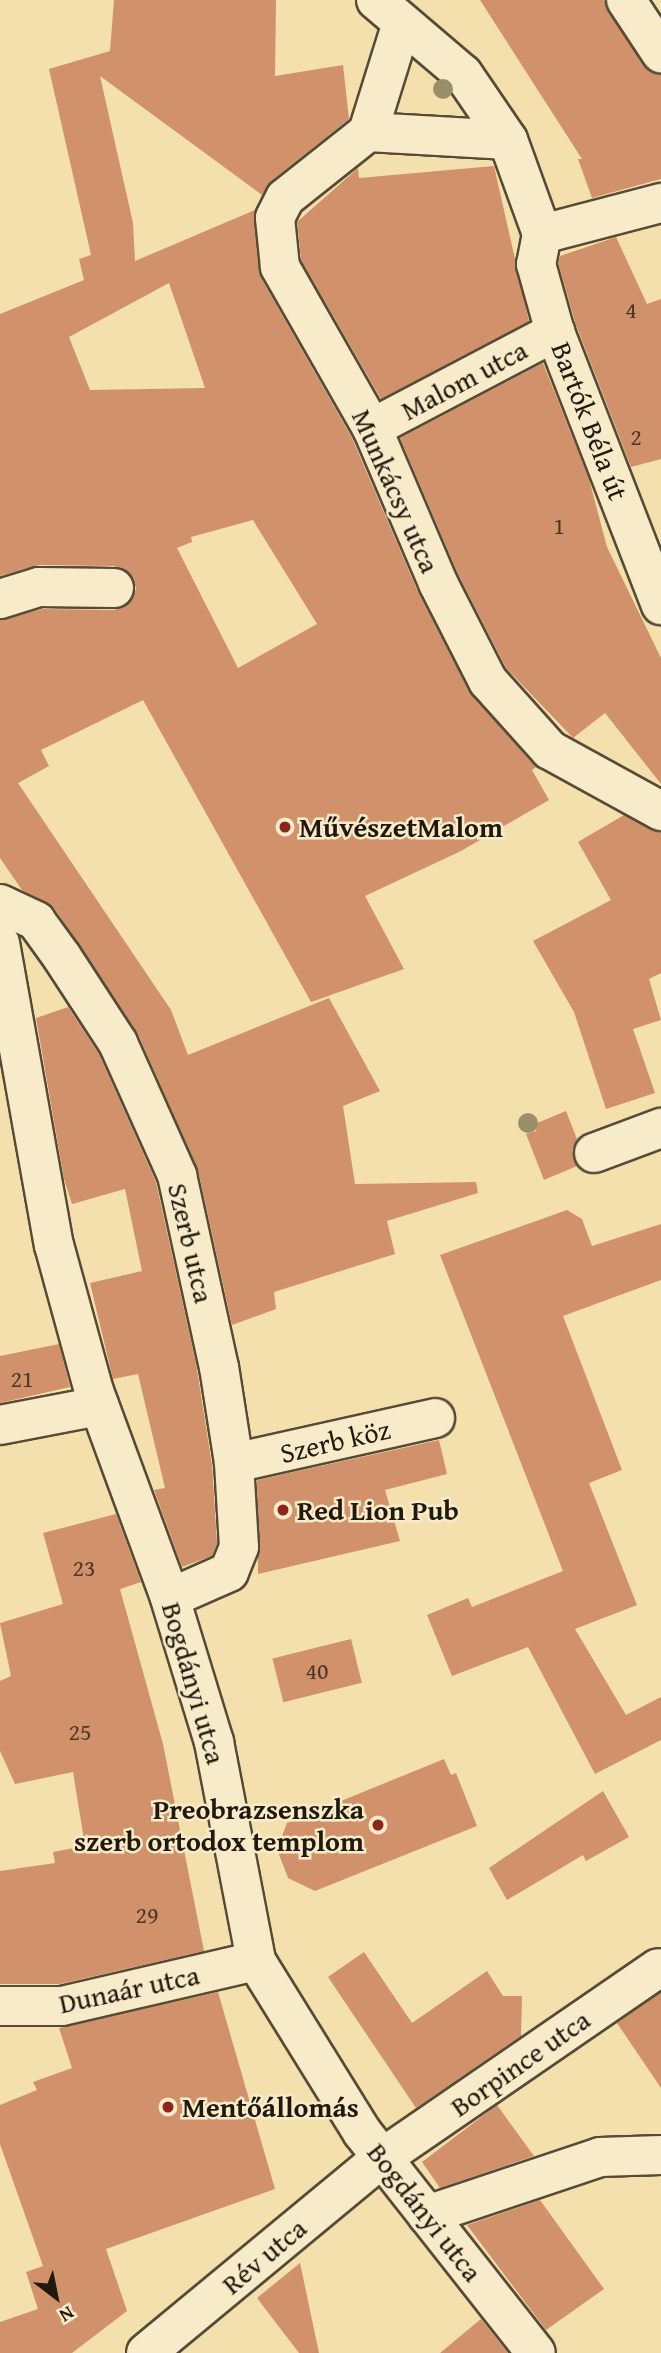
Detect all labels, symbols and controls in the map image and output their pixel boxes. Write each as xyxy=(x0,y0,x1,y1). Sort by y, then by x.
house number: 4 xyxy=(625,296,637,324)
street label: Malom utca xyxy=(395,333,533,427)
street label: Bartók Béla út xyxy=(544,337,636,505)
street label: Munkácsy utca xyxy=(345,404,447,578)
house number: 2 xyxy=(630,423,642,451)
house number: 1 xyxy=(553,512,565,540)
place label: MűvészetMalom xyxy=(299,810,503,844)
marker: MűvészetMalom xyxy=(277,819,293,835)
street label: Szerb utca xyxy=(161,1180,221,1306)
house number: 21 xyxy=(10,1365,34,1393)
street label: Szerb köz xyxy=(277,1412,393,1470)
place label: Red Lion Pub xyxy=(297,1493,459,1527)
marker: Red Lion Pub xyxy=(275,1502,291,1518)
house number: 23 xyxy=(72,1554,96,1582)
street label: Bogdányi utca xyxy=(155,1598,233,1768)
house number: 40 xyxy=(305,1657,329,1685)
house number: 25 xyxy=(68,1718,92,1746)
place label: Preobrazsenszka szerb ortodox templom xyxy=(74,1792,364,1858)
marker: Preobrazsenszka szerb ortodox templom xyxy=(370,1817,386,1833)
house number: 29 xyxy=(135,1901,159,1929)
street label: Dunaár utca xyxy=(56,1958,202,2020)
street label: Borpince utca xyxy=(444,2003,596,2123)
place label: Mentőállomás xyxy=(182,2090,359,2124)
marker: Mentőállomás xyxy=(160,2099,176,2115)
street label: Bogdányi utca xyxy=(360,2136,490,2288)
street label: Rév utca xyxy=(215,2211,313,2301)
north arrow xyxy=(21,2262,91,2332)
text: N xyxy=(54,2300,80,2330)

